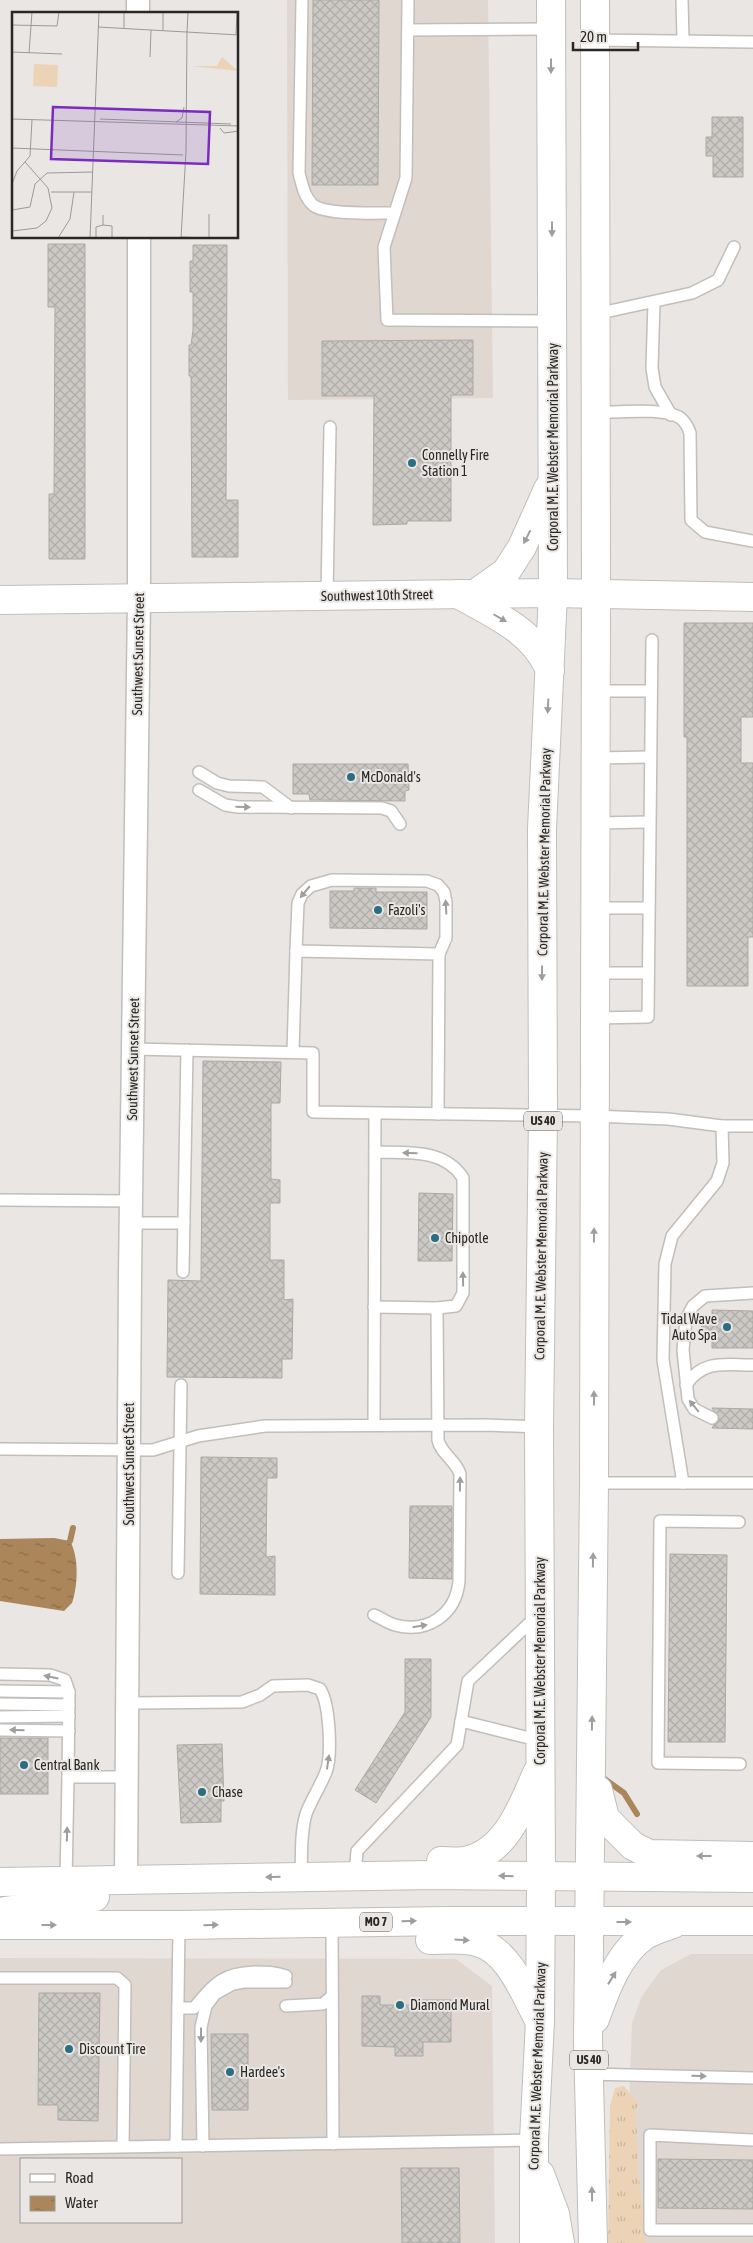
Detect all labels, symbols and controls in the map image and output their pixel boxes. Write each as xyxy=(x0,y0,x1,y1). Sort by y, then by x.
inset map xyxy=(12,12,239,239)
scale bar xyxy=(573,20,638,52)
text: 20 m xyxy=(580,28,607,45)
one-way arrow xyxy=(547,58,555,74)
one-way arrow xyxy=(548,221,556,237)
street label: Corporal M.E. Webster Memorial Parkway xyxy=(545,343,561,551)
place label: Connelly Fire Station 1 xyxy=(422,447,489,479)
marker: Connelly Fire Station 1 xyxy=(406,457,418,469)
one-way arrow xyxy=(523,530,531,544)
street label: Southwest 10th Street xyxy=(321,586,433,604)
street label: Southwest Sunset Street xyxy=(129,592,147,716)
one-way arrow xyxy=(494,614,507,623)
one-way arrow xyxy=(544,698,552,714)
street label: Corporal M.E. Webster Memorial Parkway xyxy=(534,748,554,956)
place label: McDonald's xyxy=(361,769,421,785)
marker: McDonald's xyxy=(345,771,357,783)
one-way arrow xyxy=(236,803,252,811)
one-way arrow xyxy=(299,886,310,899)
one-way arrow xyxy=(442,899,450,915)
place label: Fazoli's xyxy=(388,902,426,918)
marker: Fazoli's xyxy=(372,904,384,916)
one-way arrow xyxy=(538,966,546,982)
street label: Southwest Sunset Street xyxy=(124,997,142,1121)
road number: US 40 xyxy=(524,1112,562,1130)
one-way arrow xyxy=(402,1149,418,1157)
street label: Corporal M.E. Webster Memorial Parkway xyxy=(531,1152,551,1360)
one-way arrow xyxy=(590,1227,598,1243)
place label: Chipotle xyxy=(445,1230,488,1246)
marker: Chipotle xyxy=(429,1232,441,1244)
one-way arrow xyxy=(459,1270,467,1286)
place label: Tidal Wave Auto Spa xyxy=(661,1311,717,1343)
marker: Tidal Wave Auto Spa xyxy=(721,1321,733,1333)
one-way arrow xyxy=(590,1390,598,1406)
one-way arrow xyxy=(688,1400,699,1413)
street label: Southwest Sunset Street xyxy=(121,1403,137,1525)
one-way arrow xyxy=(456,1476,464,1492)
one-way arrow xyxy=(590,1552,598,1568)
street label: Corporal M.E. Webster Memorial Parkway xyxy=(532,1557,548,1765)
one-way arrow xyxy=(413,1622,429,1630)
one-way arrow xyxy=(43,1672,59,1680)
one-way arrow xyxy=(588,1714,596,1730)
one-way arrow xyxy=(9,1726,25,1734)
one-way arrow xyxy=(324,1753,332,1769)
place label: Central Bank xyxy=(34,1757,100,1773)
marker: Central Bank xyxy=(18,1759,30,1771)
place label: Chase xyxy=(212,1784,243,1800)
marker: Chase xyxy=(196,1786,208,1798)
one-way arrow xyxy=(63,1825,71,1841)
one-way arrow xyxy=(696,1852,712,1860)
one-way arrow xyxy=(498,1872,514,1880)
one-way arrow xyxy=(265,1873,281,1881)
road number: MO 7 xyxy=(360,1912,392,1931)
one-way arrow xyxy=(401,1917,417,1925)
one-way arrow xyxy=(616,1918,632,1926)
one-way arrow xyxy=(41,1921,57,1929)
one-way arrow xyxy=(203,1921,219,1929)
one-way arrow xyxy=(454,1937,470,1945)
street label: Corporal M.E. Webster Memorial Parkway xyxy=(525,1961,549,2170)
one-way arrow xyxy=(608,1972,617,1985)
place label: Diamond Mural xyxy=(410,1997,490,2013)
marker: Diamond Mural xyxy=(394,1999,406,2011)
one-way arrow xyxy=(198,2028,206,2044)
place label: Discount Tire xyxy=(79,2041,146,2057)
marker: Discount Tire xyxy=(63,2043,75,2055)
road number: US 40 xyxy=(570,2050,608,2070)
place label: Hardee's xyxy=(240,2064,285,2080)
marker: Hardee's xyxy=(224,2066,236,2078)
one-way arrow xyxy=(691,2072,707,2080)
legend xyxy=(20,2158,182,2223)
text: Road xyxy=(65,2169,94,2186)
one-way arrow xyxy=(588,2186,596,2202)
text: Water xyxy=(65,2194,98,2211)

